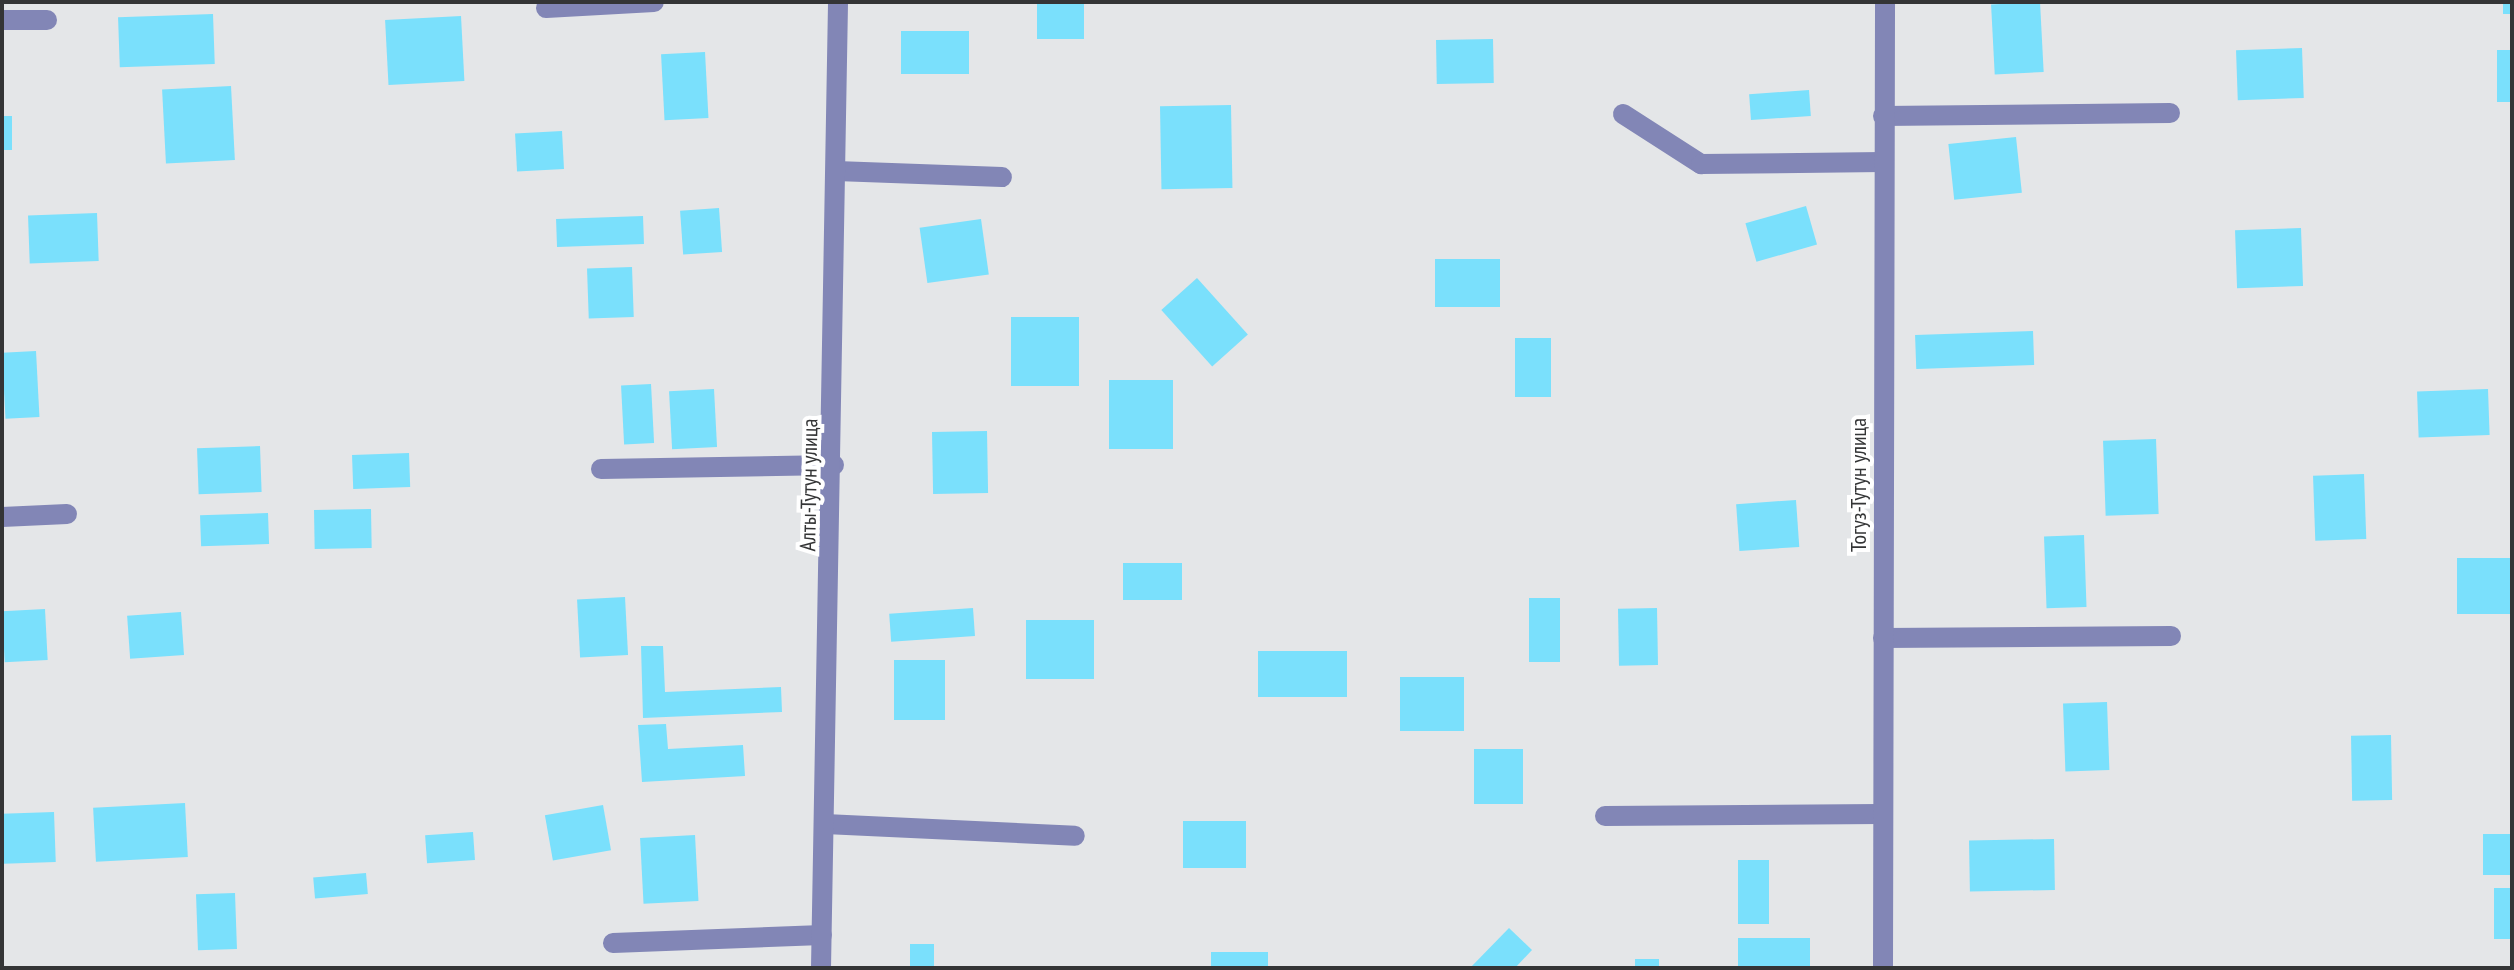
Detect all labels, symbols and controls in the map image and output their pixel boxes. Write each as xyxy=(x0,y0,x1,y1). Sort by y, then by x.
street label: Алты-Тутун улица xyxy=(795,418,823,552)
street label: Тогуз-Тутун улица xyxy=(1846,418,1872,552)

